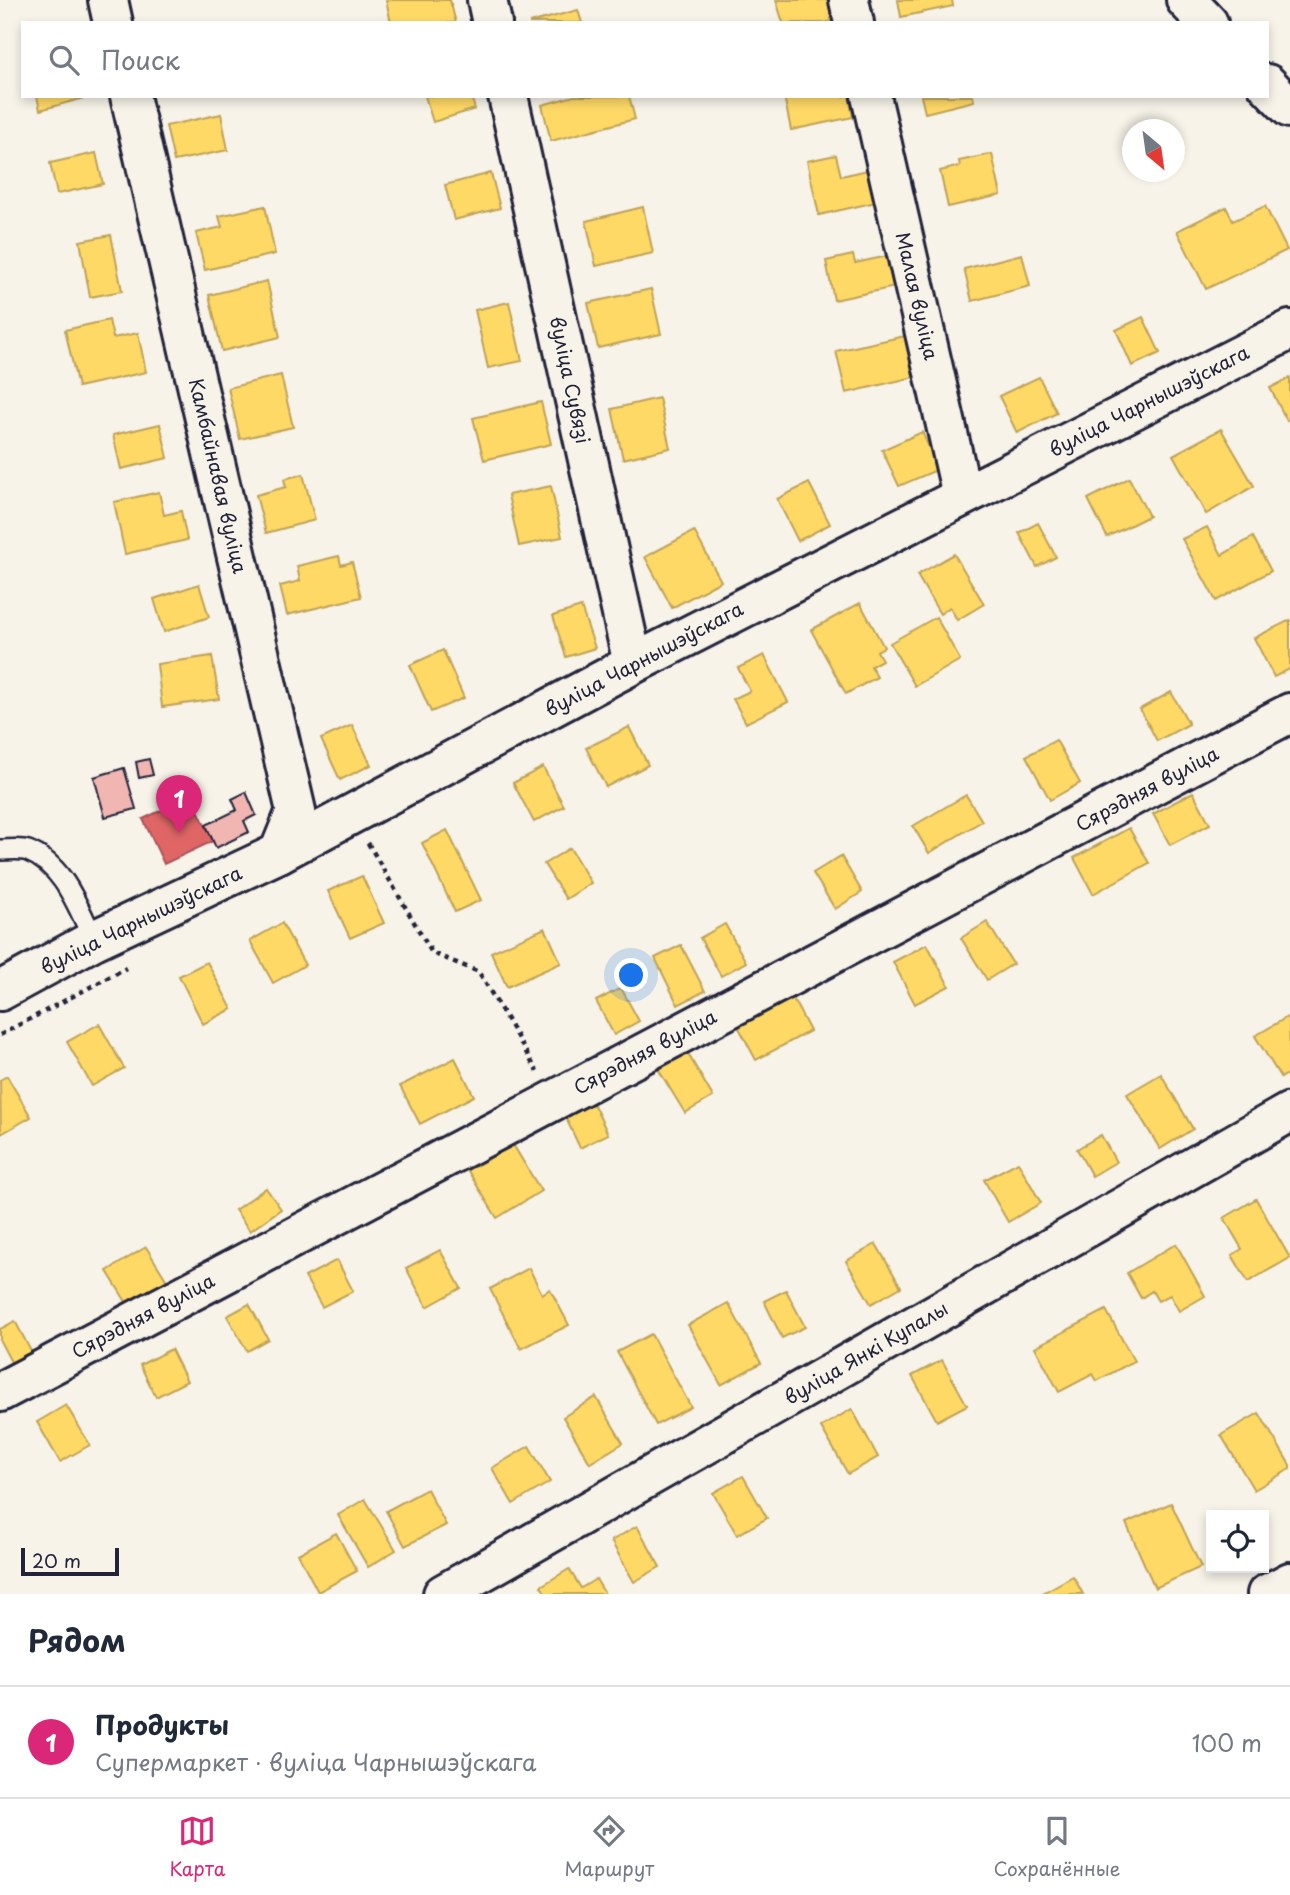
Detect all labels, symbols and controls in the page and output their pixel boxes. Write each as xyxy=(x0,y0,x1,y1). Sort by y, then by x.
search box xyxy=(21,21,1269,98)
text: Поиск xyxy=(101,40,180,79)
icon: search xyxy=(45,41,83,79)
north arrow xyxy=(1122,119,1185,182)
street label: Малая вуліца xyxy=(890,229,946,363)
street label: вуліца Сувязі xyxy=(544,314,598,446)
street label: вуліца Чарнышэўскага xyxy=(1044,337,1253,463)
street label: Камбайнавая вуліца xyxy=(183,376,255,576)
street label: вуліца Чарнышэўскага xyxy=(539,594,748,722)
street label: Сярэдняя вуліца xyxy=(1070,738,1223,838)
pin: 1 xyxy=(156,775,202,833)
street label: вуліца Чарнышэўскага xyxy=(35,858,246,980)
your location xyxy=(614,958,648,992)
street label: Сярэдняя вуліца xyxy=(568,1001,721,1101)
street label: Сярэдняя вуліца xyxy=(66,1265,219,1365)
street label: вуліца Янкі Купалы xyxy=(778,1294,953,1411)
map controls xyxy=(1206,1510,1269,1573)
button: locate xyxy=(1206,1510,1269,1573)
scale bar xyxy=(21,1545,119,1577)
text: 20 m xyxy=(32,1546,81,1574)
text: Рядом xyxy=(28,1617,126,1662)
text: Продукты xyxy=(95,1705,229,1744)
text: 1 xyxy=(46,1725,57,1760)
text: 100 m xyxy=(1192,1725,1262,1760)
text: Супермаркет · вуліца Чарнышэўскага xyxy=(95,1744,537,1779)
tab: Карта xyxy=(170,1812,225,1882)
tab: Маршрут xyxy=(564,1812,654,1882)
tab: Сохранённые xyxy=(993,1812,1120,1882)

